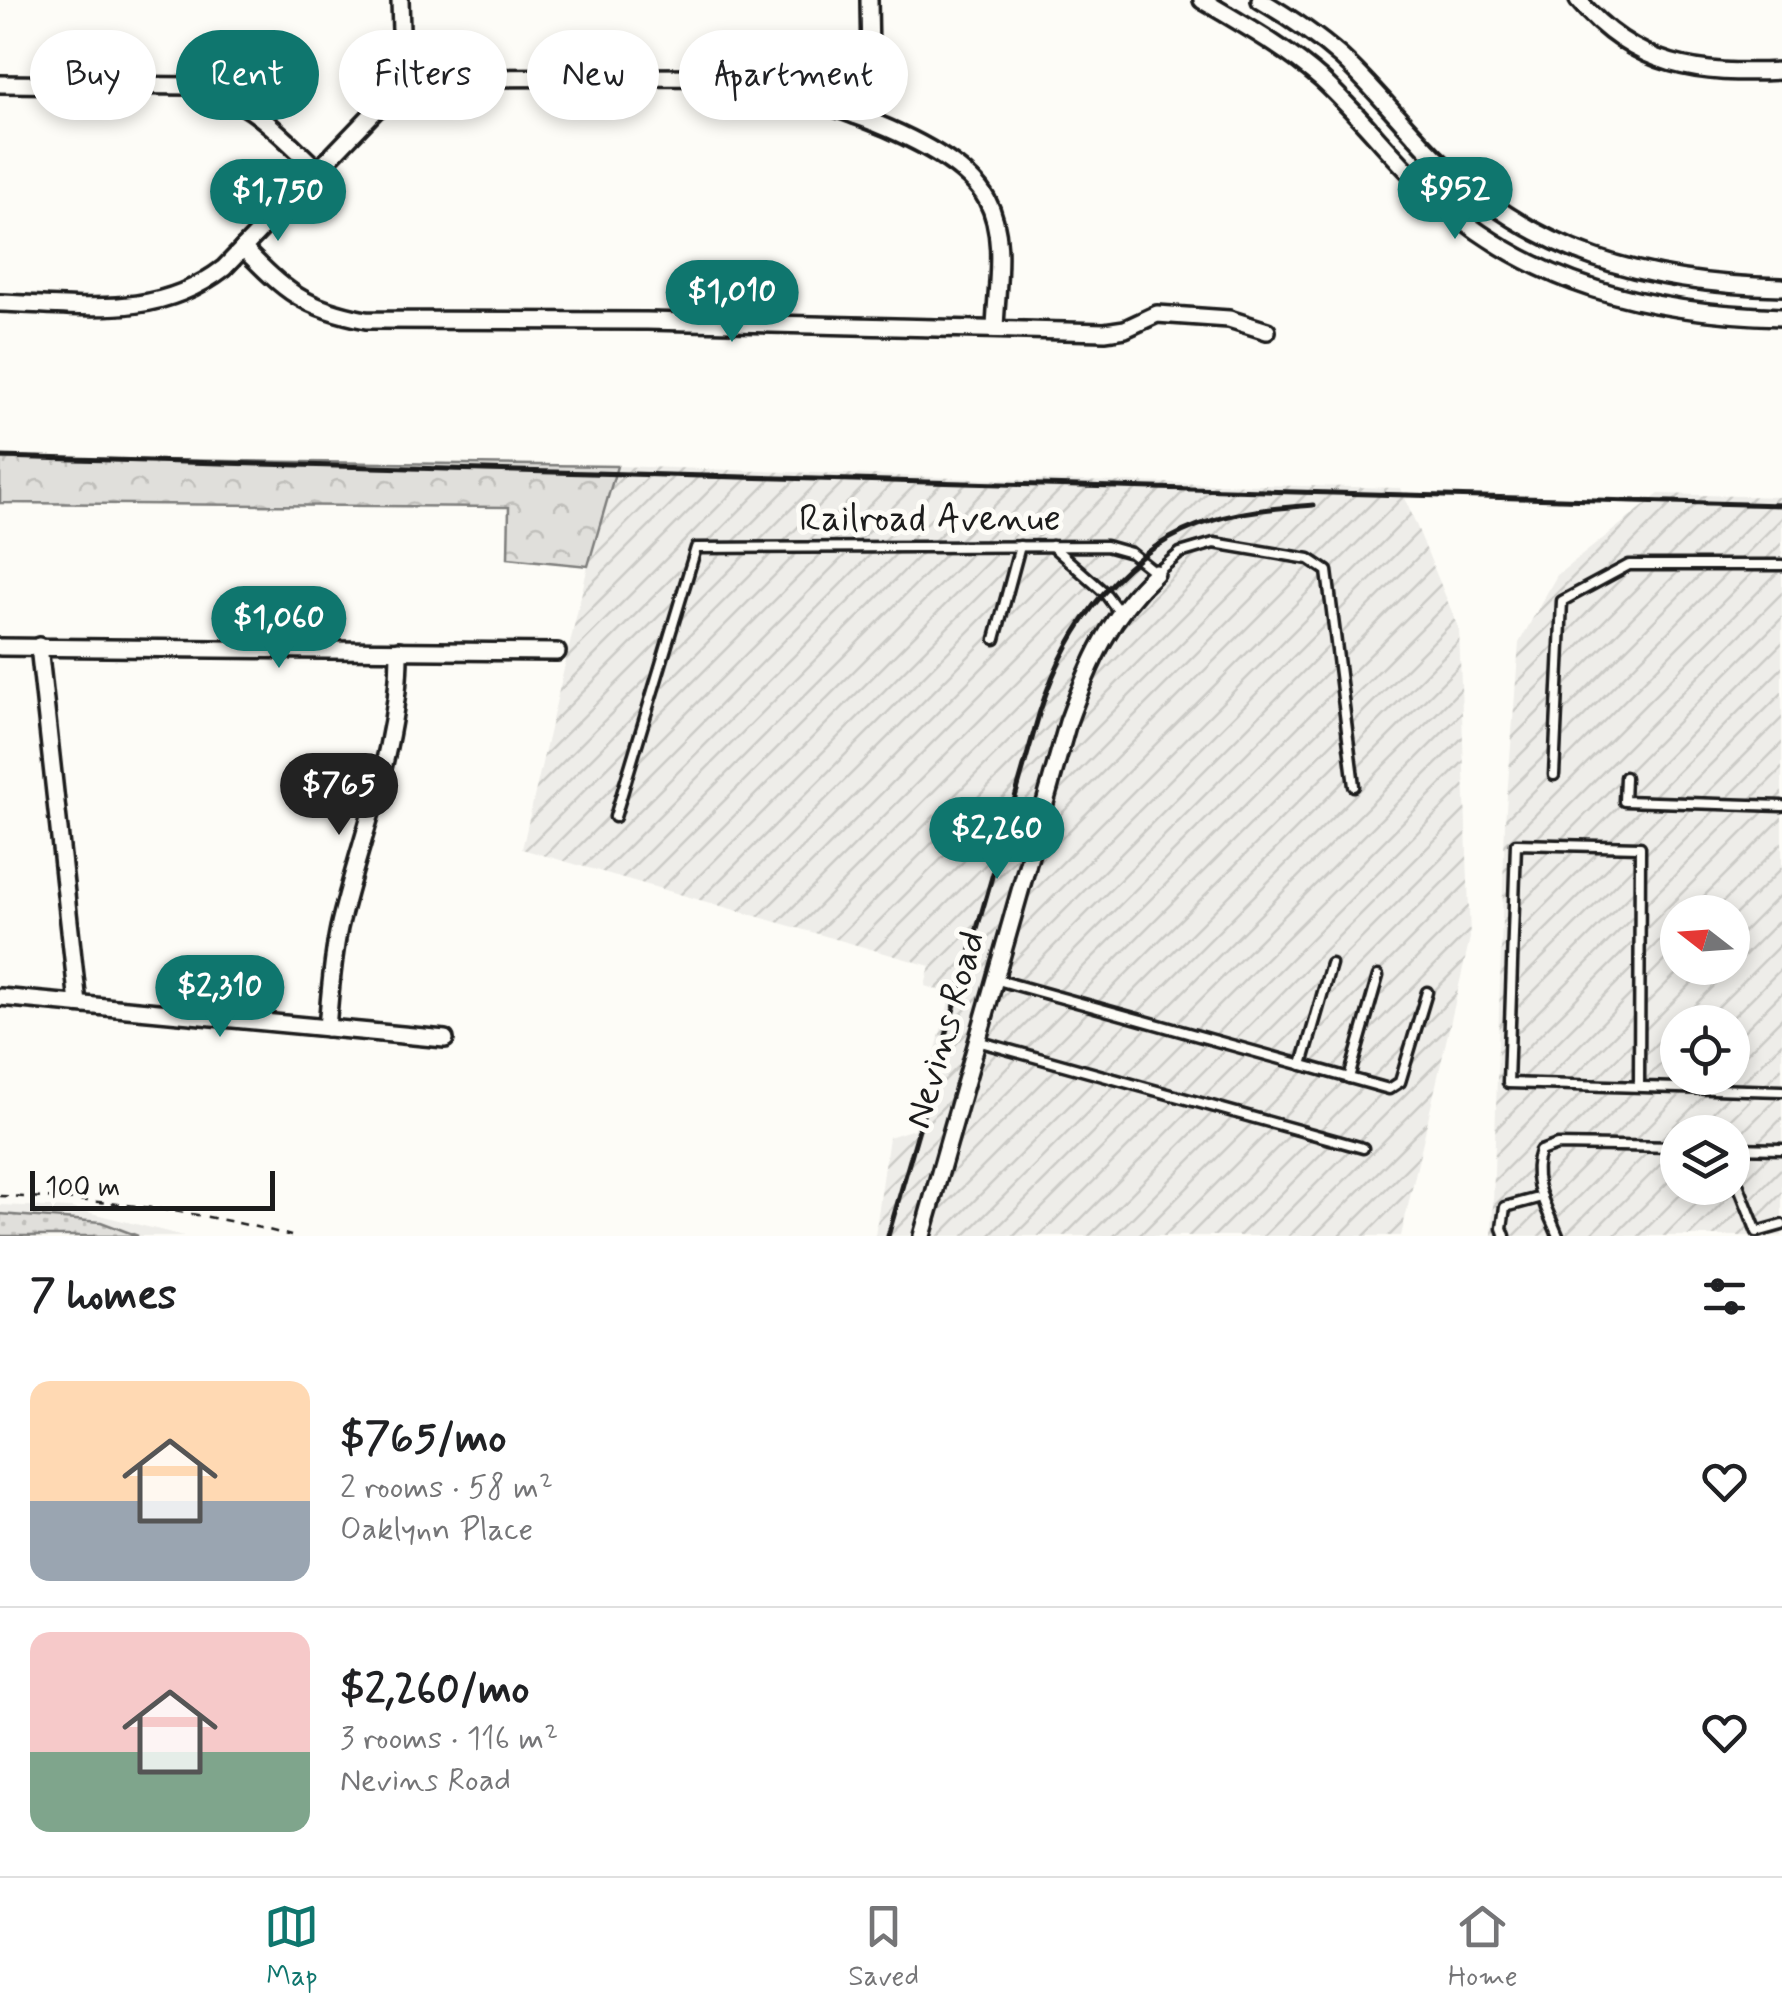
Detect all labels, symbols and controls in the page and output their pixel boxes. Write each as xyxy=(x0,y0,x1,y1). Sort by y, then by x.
chip: Buy xyxy=(30,30,156,120)
chip: Rent xyxy=(176,30,319,120)
chip: Filters xyxy=(339,30,507,120)
chip: New xyxy=(527,30,659,120)
chip: Apartment xyxy=(679,30,908,120)
pin: $952 xyxy=(1396,157,1514,242)
pin: $1,750 xyxy=(197,159,359,244)
text: $952 xyxy=(1420,168,1490,210)
text: $1,750 xyxy=(232,170,324,212)
pin: $1,010 xyxy=(651,260,813,345)
text: $1,010 xyxy=(688,271,776,313)
street label: Railroad Avenue xyxy=(799,495,1061,544)
pin: $1,060 xyxy=(198,586,360,671)
text: $1,060 xyxy=(233,597,325,639)
pin: $765 xyxy=(280,753,398,838)
text: $765 xyxy=(302,764,376,806)
pin: $2,260 xyxy=(916,797,1078,882)
text: $2,260 xyxy=(951,808,1043,850)
north arrow xyxy=(1660,895,1750,985)
map controls xyxy=(1660,895,1750,1205)
street label: Nevins Road xyxy=(894,926,998,1134)
pin: $2,310 xyxy=(139,955,301,1040)
text: $2,310 xyxy=(177,966,263,1008)
button: locate xyxy=(1660,1005,1750,1095)
button: layers xyxy=(1660,1115,1750,1205)
scale bar xyxy=(30,1166,275,1210)
text: 100 m xyxy=(45,1170,120,1207)
text: 7 homes xyxy=(30,1269,177,1324)
icon: filters xyxy=(1697,1269,1752,1324)
text: $765/mo xyxy=(340,1412,507,1467)
icon: home xyxy=(110,1421,230,1541)
icon: heart xyxy=(1697,1454,1752,1509)
text: 2 rooms · 58 m² xyxy=(340,1467,553,1509)
text: Oaklynn Place xyxy=(340,1509,533,1551)
text: $2,260/mo xyxy=(340,1663,530,1718)
icon: home xyxy=(110,1672,230,1792)
icon: heart xyxy=(1697,1705,1752,1760)
text: 3 rooms · 116 m² xyxy=(340,1718,558,1760)
text: Nevins Road xyxy=(340,1760,511,1802)
tab: Map xyxy=(264,1899,319,1996)
tab: Saved xyxy=(848,1899,919,1996)
tab: Home xyxy=(1448,1899,1518,1996)

